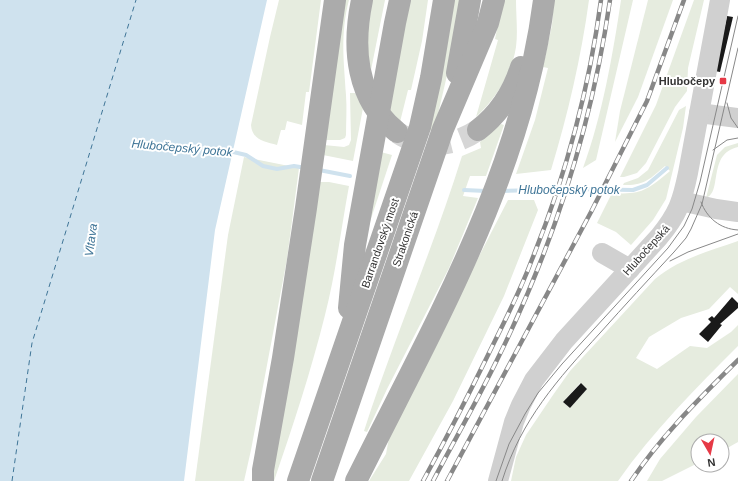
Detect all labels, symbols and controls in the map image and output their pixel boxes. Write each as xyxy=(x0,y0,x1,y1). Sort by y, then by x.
place label: Hlubočepy xyxy=(659,75,716,87)
marker: Hlubočepy xyxy=(718,76,728,86)
water label: Hlubočepský potok xyxy=(131,137,234,159)
water label: Hlubočepský potok xyxy=(518,183,621,197)
street label: Barrandovský most xyxy=(359,197,401,289)
street label: Strakonická xyxy=(390,209,420,268)
water label: Vltava xyxy=(82,222,100,257)
street label: Hlubočepská xyxy=(620,222,672,278)
north arrow xyxy=(690,433,730,473)
text: N xyxy=(707,456,716,469)

